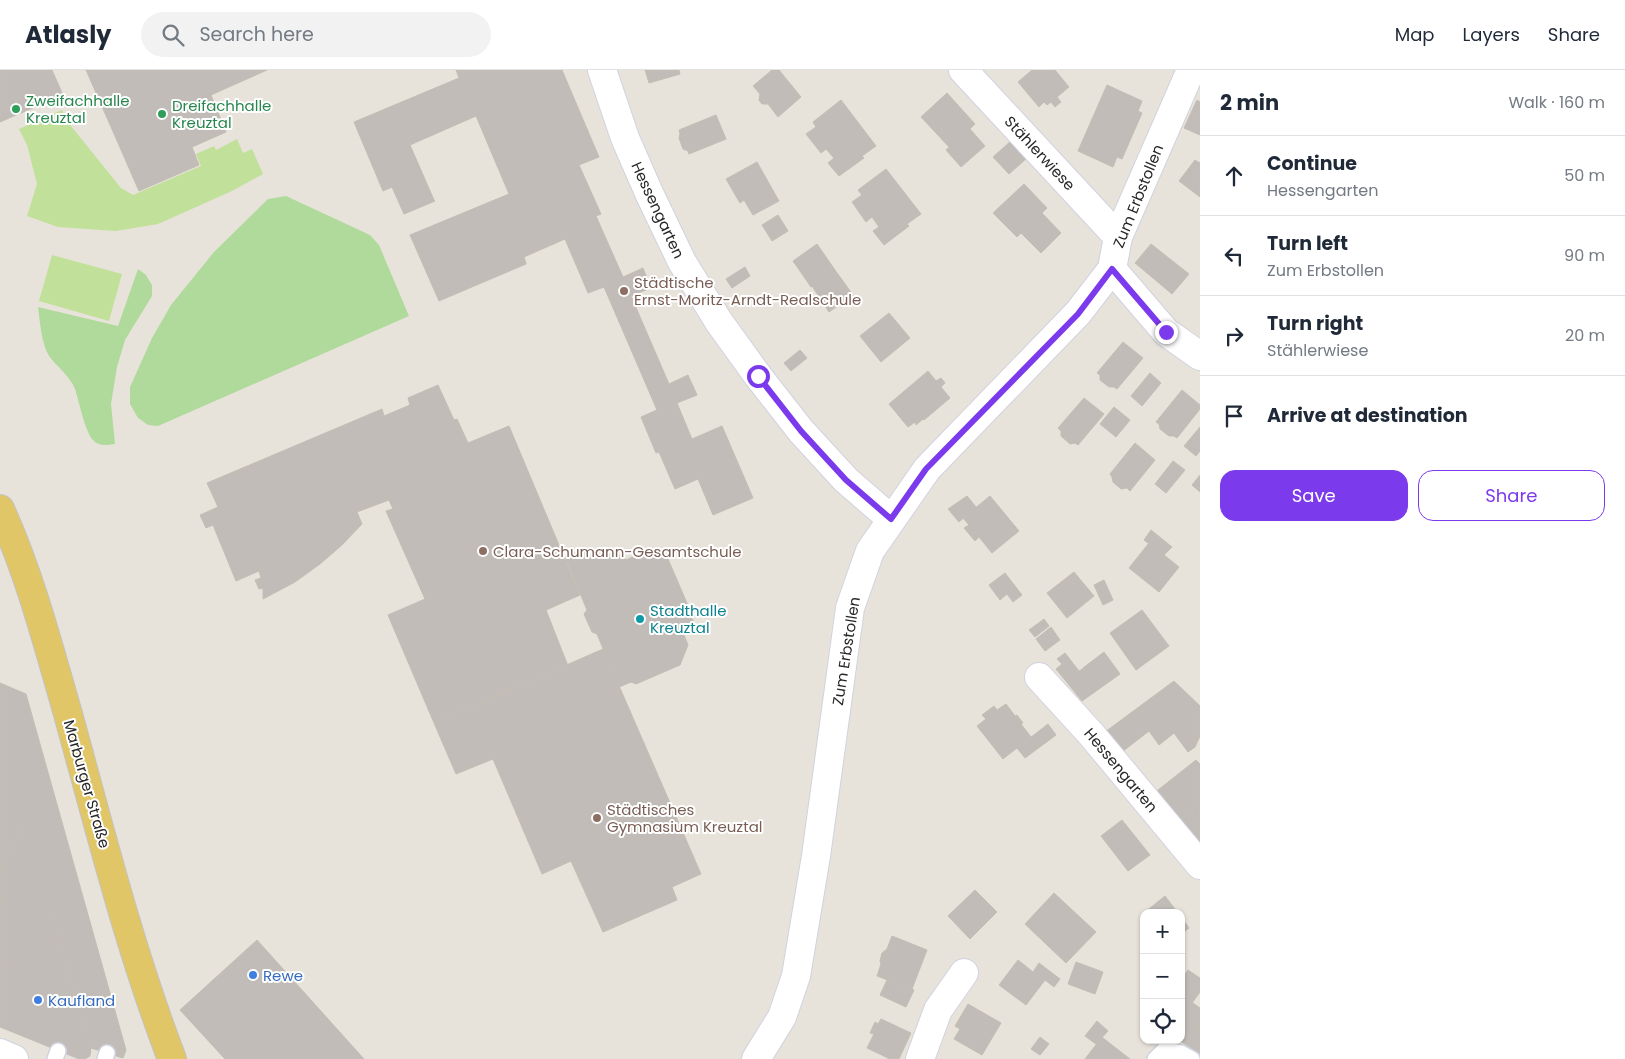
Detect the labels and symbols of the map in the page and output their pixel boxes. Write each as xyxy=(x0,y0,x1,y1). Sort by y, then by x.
place label: Zweifachhalle Kreuztal xyxy=(26,90,130,128)
place label: Dreifachhalle Kreuztal xyxy=(172,95,271,133)
marker: Zweifachhalle Kreuztal xyxy=(10,103,22,115)
marker: Dreifachhalle Kreuztal xyxy=(156,108,168,120)
street label: Stählerwiese xyxy=(1000,111,1080,195)
street label: Zum Erbstollen xyxy=(1108,141,1168,251)
street label: Hessengarten xyxy=(626,158,690,262)
place label: Städtische Ernst-Moritz-Arndt-Realschule xyxy=(634,272,861,310)
marker: Städtische Ernst-Moritz-Arndt-Realschule xyxy=(618,285,630,297)
route end xyxy=(1155,321,1178,344)
route start xyxy=(747,365,770,388)
place label: Clara-Schumann-Gesamtschule xyxy=(493,541,742,562)
marker: Clara-Schumann-Gesamtschule xyxy=(477,545,489,557)
street label: Zum Erbstollen xyxy=(827,595,865,707)
place label: Stadthalle Kreuztal xyxy=(650,600,726,638)
marker: Stadthalle Kreuztal xyxy=(634,613,646,625)
street label: Marburger Straße xyxy=(59,717,115,851)
street label: Hessengarten xyxy=(1079,723,1163,817)
place label: Städtisches Gymnasium Kreuztal xyxy=(607,799,762,837)
marker: Städtisches Gymnasium Kreuztal xyxy=(591,812,603,824)
place label: Rewe xyxy=(263,965,303,986)
marker: Rewe xyxy=(247,969,259,981)
place label: Kaufland xyxy=(48,990,115,1011)
marker: Kaufland xyxy=(32,994,44,1006)

